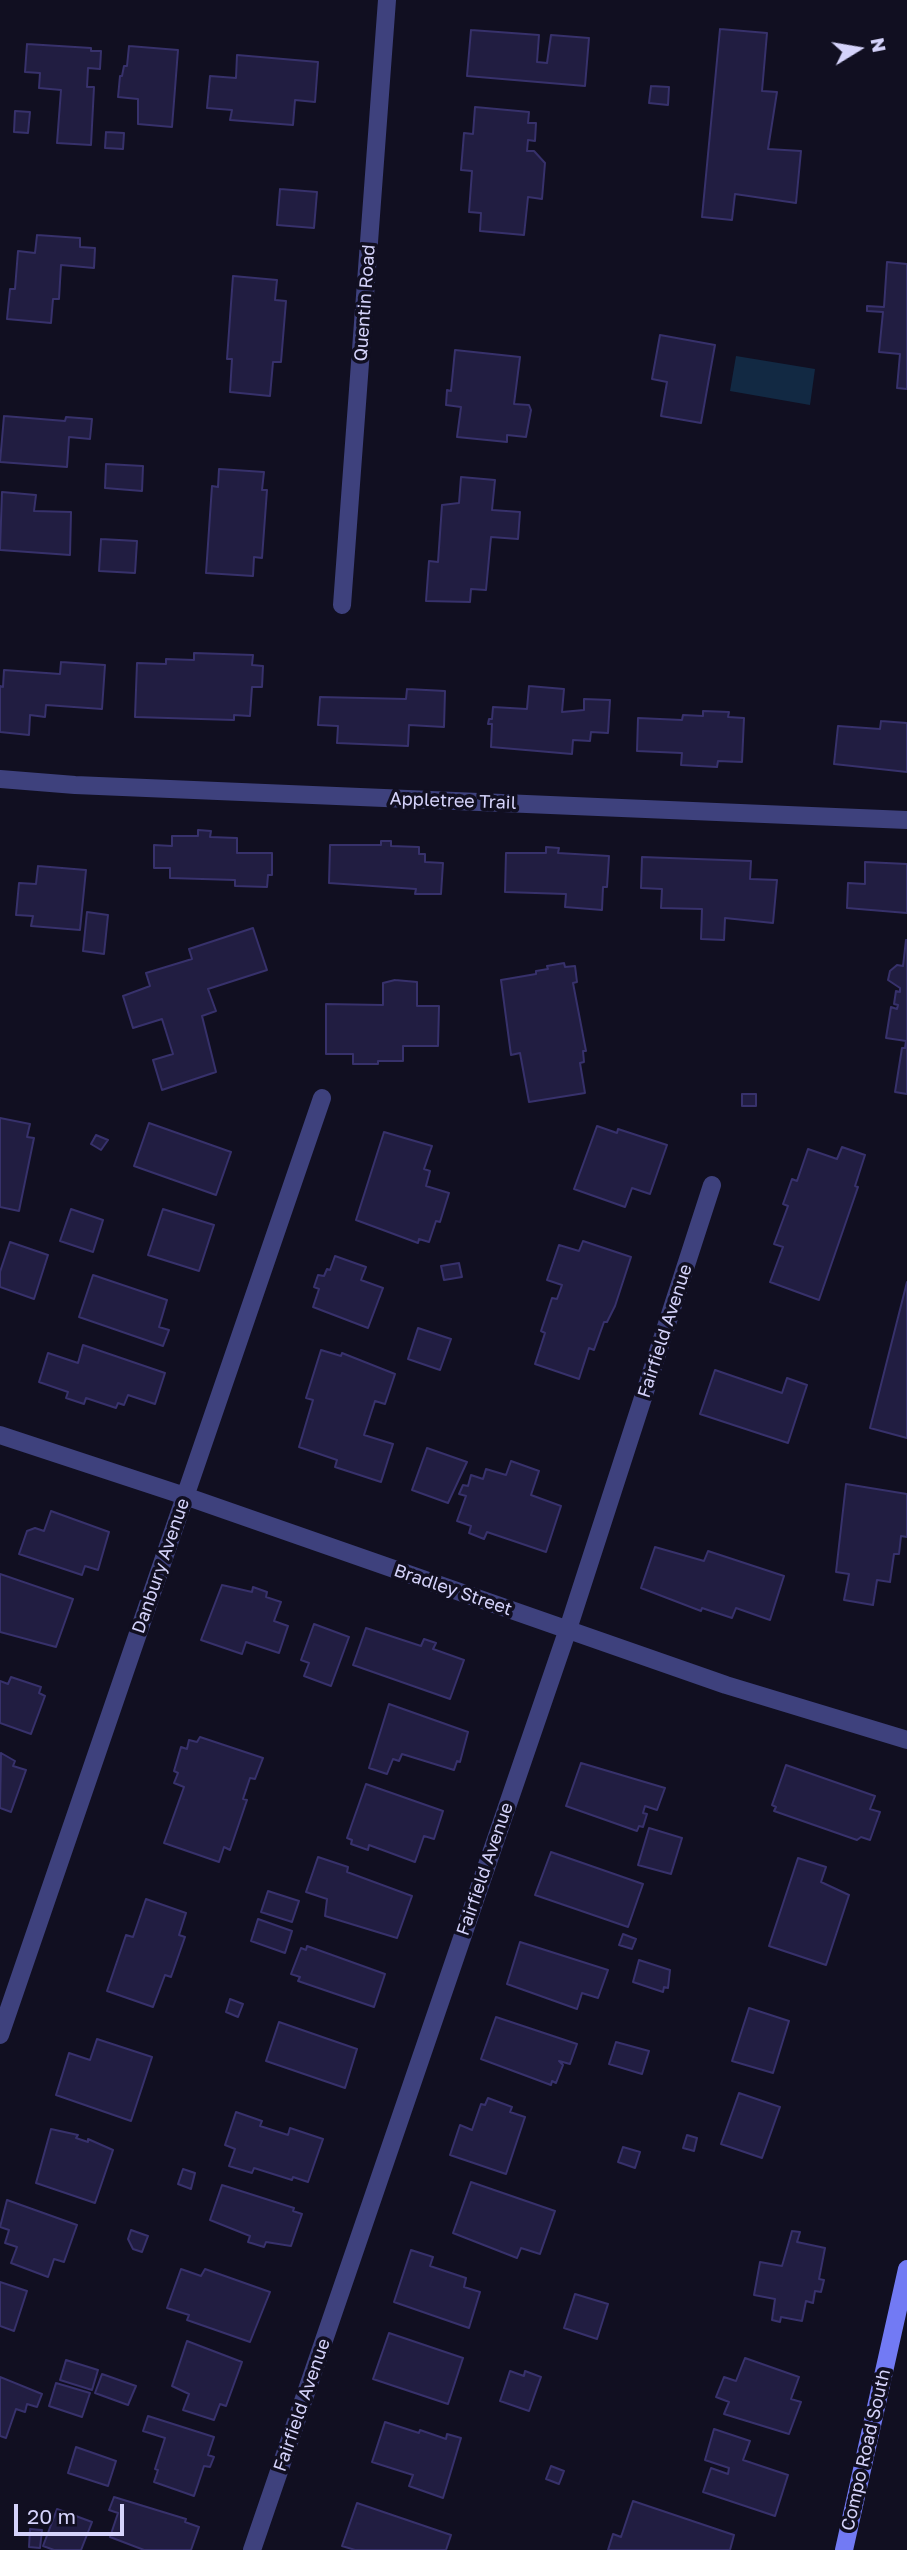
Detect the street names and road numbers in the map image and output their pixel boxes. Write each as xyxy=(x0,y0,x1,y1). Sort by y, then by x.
street label: Quentin Road xyxy=(350,244,380,362)
street label: Appletree Trail xyxy=(389,788,517,814)
street label: Fairfield Avenue xyxy=(633,1261,697,1401)
street label: Danbury Avenue xyxy=(128,1496,194,1636)
street label: Bradley Street xyxy=(391,1560,515,1620)
street label: Fairfield Avenue xyxy=(452,1800,518,1938)
street label: Fairfield Avenue xyxy=(269,2336,335,2474)
street label: Compo Road South xyxy=(837,2367,895,2533)

